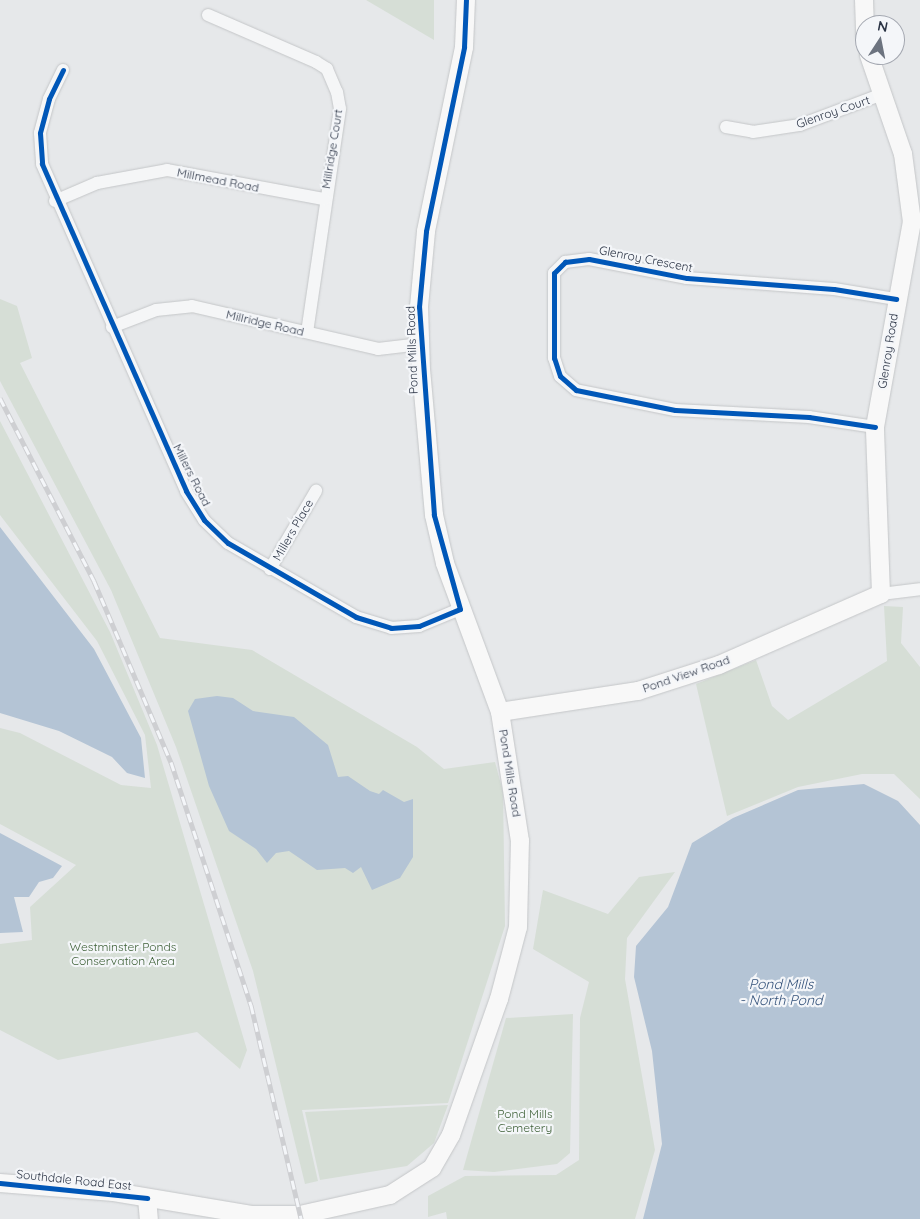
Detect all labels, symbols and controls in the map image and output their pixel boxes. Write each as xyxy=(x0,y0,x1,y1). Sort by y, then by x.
north arrow xyxy=(855,15,905,65)
text: N xyxy=(876,16,889,36)
street label: Glenroy Court xyxy=(794,93,872,131)
street label: Millridge Court xyxy=(319,108,345,190)
street label: Millmead Road xyxy=(176,165,260,195)
street label: Glenroy Crescent xyxy=(598,243,694,275)
street label: Pond Mills Road xyxy=(403,306,421,394)
street label: Millridge Road xyxy=(225,307,305,339)
street label: Glenroy Road xyxy=(875,312,901,390)
street label: Millers Road xyxy=(170,441,214,509)
street label: Millers Place xyxy=(270,497,316,563)
street label: Pond View Road xyxy=(641,652,731,696)
street label: Pond Mills Road xyxy=(496,728,524,818)
park label: Westminster Ponds Conservation Area xyxy=(70,940,176,968)
water label: Pond Mills - North Pond xyxy=(739,976,823,1009)
park label: Pond Mills Cemetery xyxy=(497,1107,553,1135)
street label: Southdale Road East xyxy=(16,1167,132,1193)

